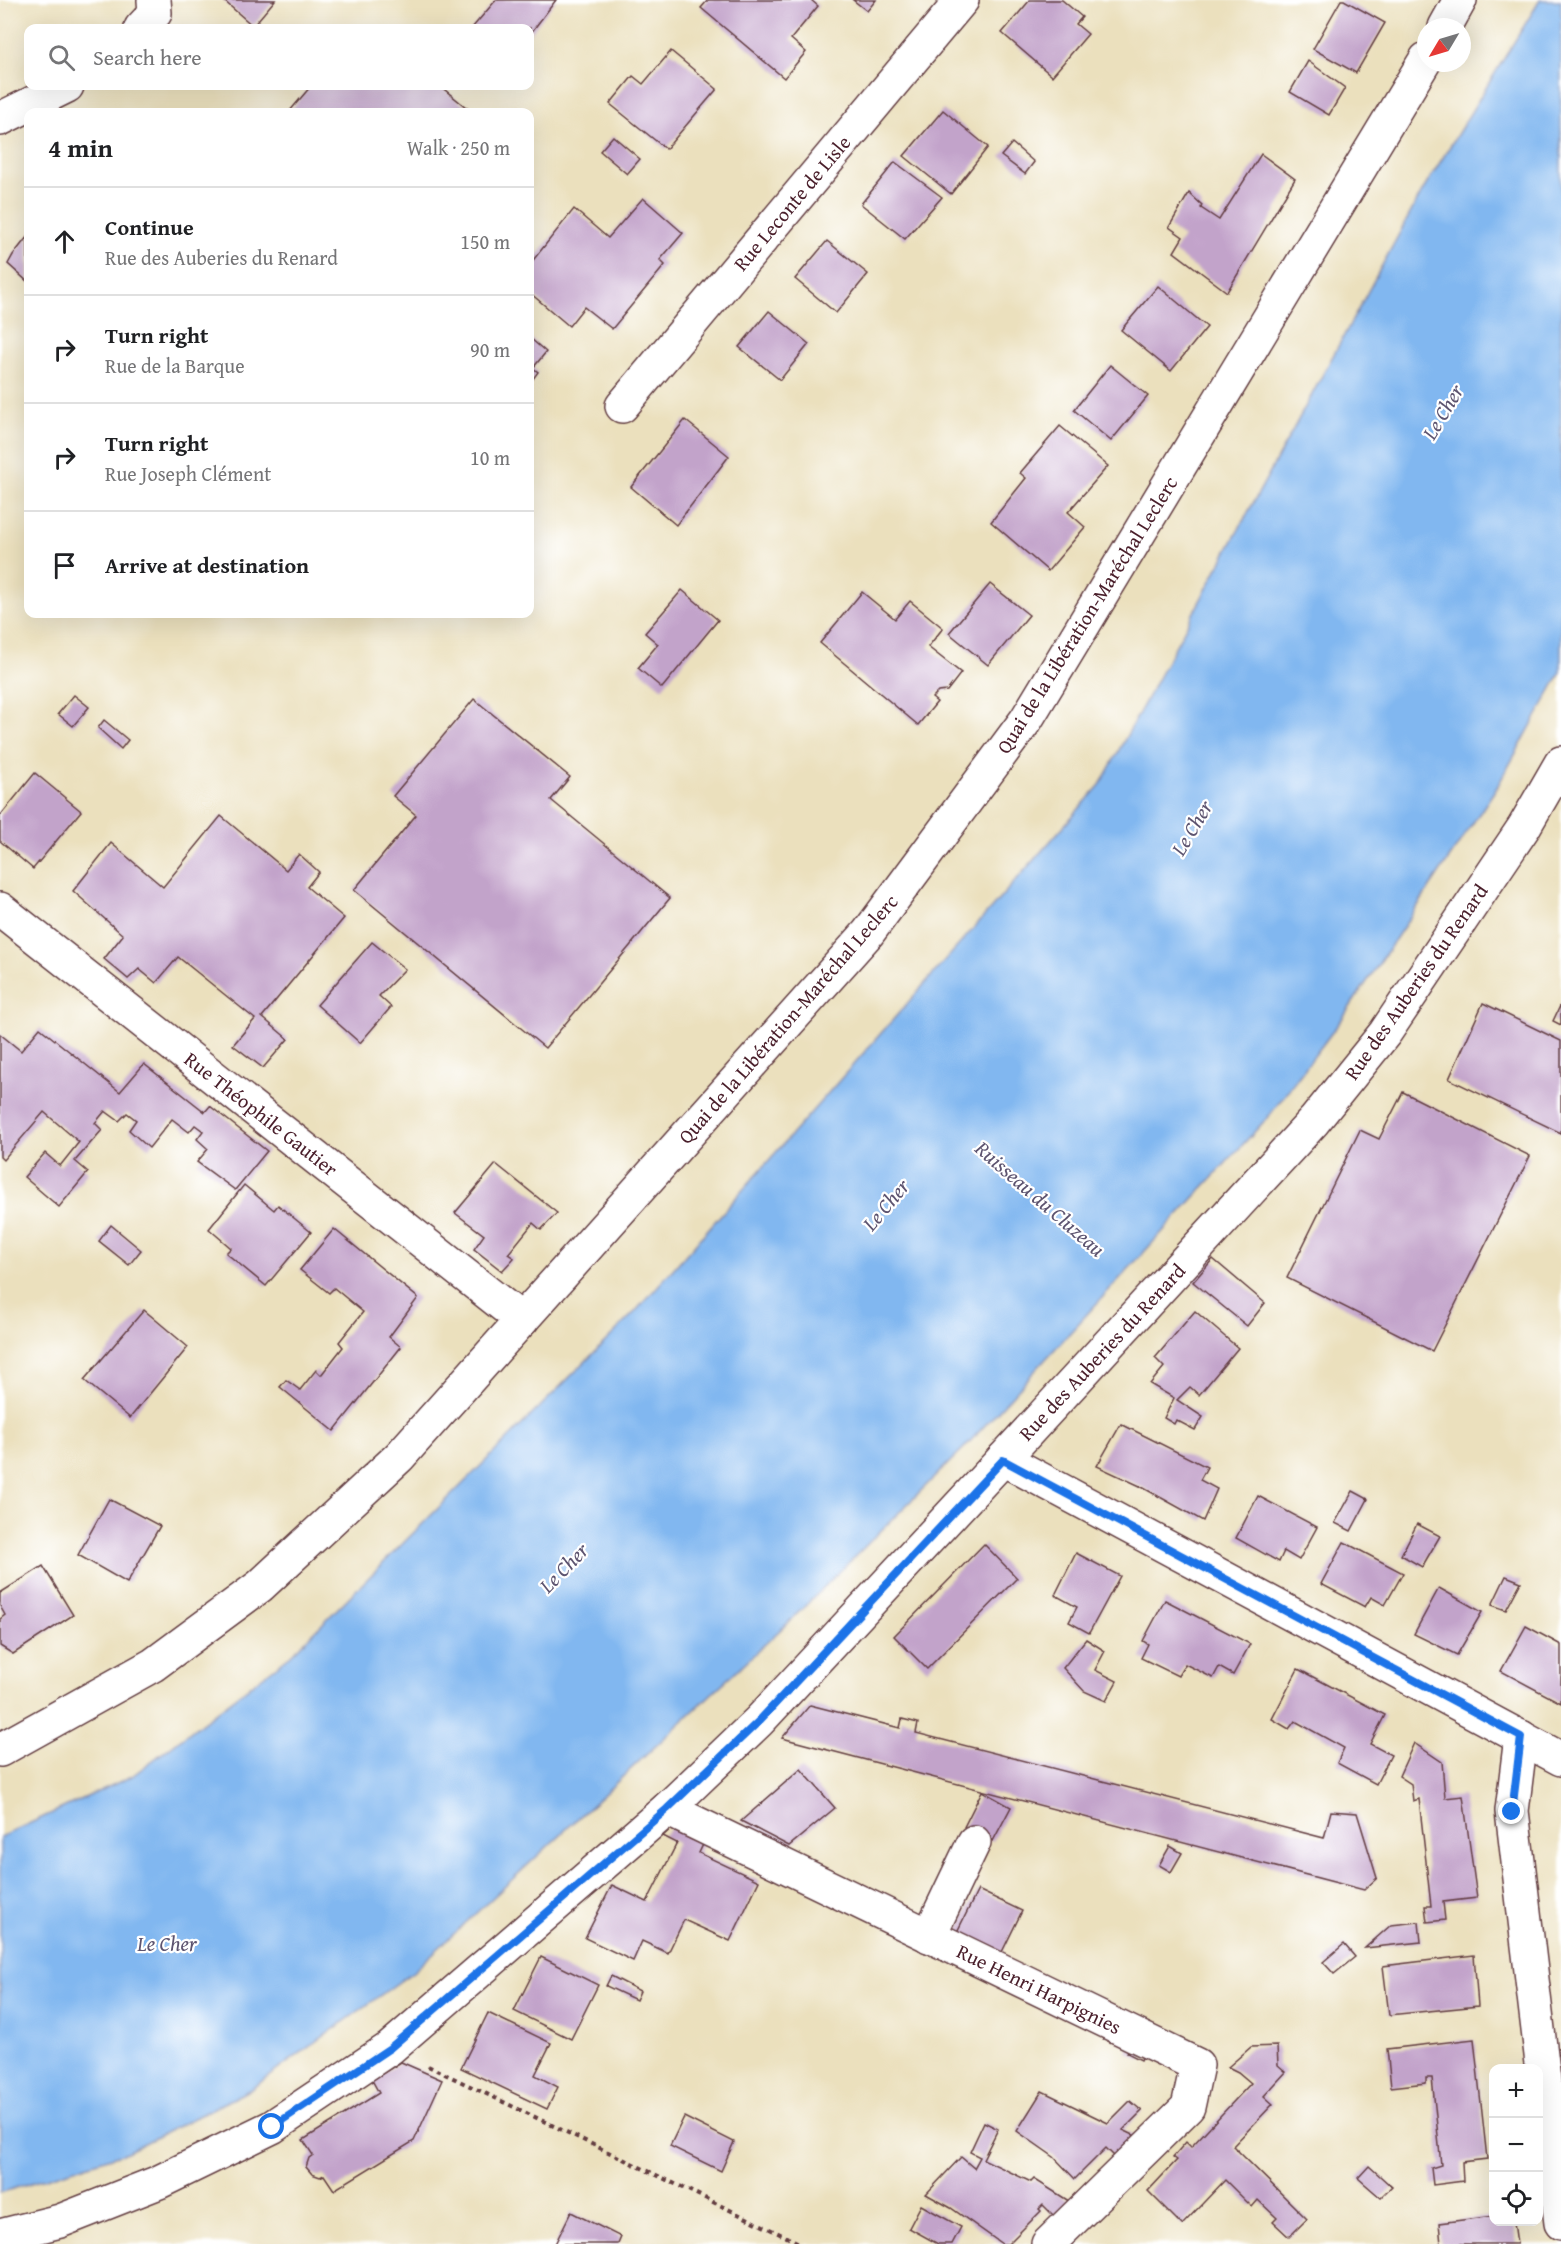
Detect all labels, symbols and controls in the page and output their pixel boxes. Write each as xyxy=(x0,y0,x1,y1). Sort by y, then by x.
north arrow xyxy=(1417,18,1471,72)
search box xyxy=(24,24,534,90)
icon: search xyxy=(45,41,78,74)
text: Search here xyxy=(93,41,202,73)
text: 4 min xyxy=(48,128,113,167)
street label: Rue Leconte de Lisle xyxy=(726,129,857,277)
text: Walk · 250 m xyxy=(407,133,510,162)
text: Continue xyxy=(105,211,194,243)
icon: ahead xyxy=(48,225,81,258)
text: 150 m xyxy=(460,227,510,256)
text: Rue des Auberies du Renard xyxy=(105,243,338,272)
text: Turn right xyxy=(105,319,208,351)
icon: right xyxy=(48,333,81,366)
text: 90 m xyxy=(470,335,510,364)
text: Rue de la Barque xyxy=(105,351,245,380)
water label: Le Cher xyxy=(1413,377,1472,446)
text: Turn right xyxy=(105,427,208,459)
icon: right xyxy=(48,441,81,474)
text: 10 m xyxy=(470,443,510,472)
text: Rue Joseph Clément xyxy=(105,459,271,488)
street label: Quai de la Libération-Maréchal Leclerc xyxy=(989,470,1184,759)
icon: arrive xyxy=(48,549,81,582)
text: Arrive at destination xyxy=(105,549,309,581)
water label: Le Cher xyxy=(1162,793,1221,862)
street label: Rue des Auberies du Renard xyxy=(1337,878,1494,1085)
street label: Quai de la Libération-Maréchal Leclerc xyxy=(671,887,904,1150)
street label: Rue Théophile Gautier xyxy=(178,1044,344,1183)
water label: Ruisseau du Cluzeau xyxy=(968,1133,1112,1264)
water label: Le Cher xyxy=(854,1171,917,1238)
street label: Rue des Auberies du Renard xyxy=(1012,1256,1192,1447)
water label: Le Cher xyxy=(531,1535,596,1601)
route end xyxy=(1498,1798,1524,1824)
water label: Le Cher xyxy=(136,1928,198,1959)
street label: Rue Henri Harpignies xyxy=(952,1936,1126,2041)
map controls xyxy=(1489,2064,1543,2226)
button: + xyxy=(1489,2064,1543,2118)
route start xyxy=(258,2113,284,2139)
button: − xyxy=(1489,2118,1543,2172)
button: locate xyxy=(1489,2172,1543,2226)

